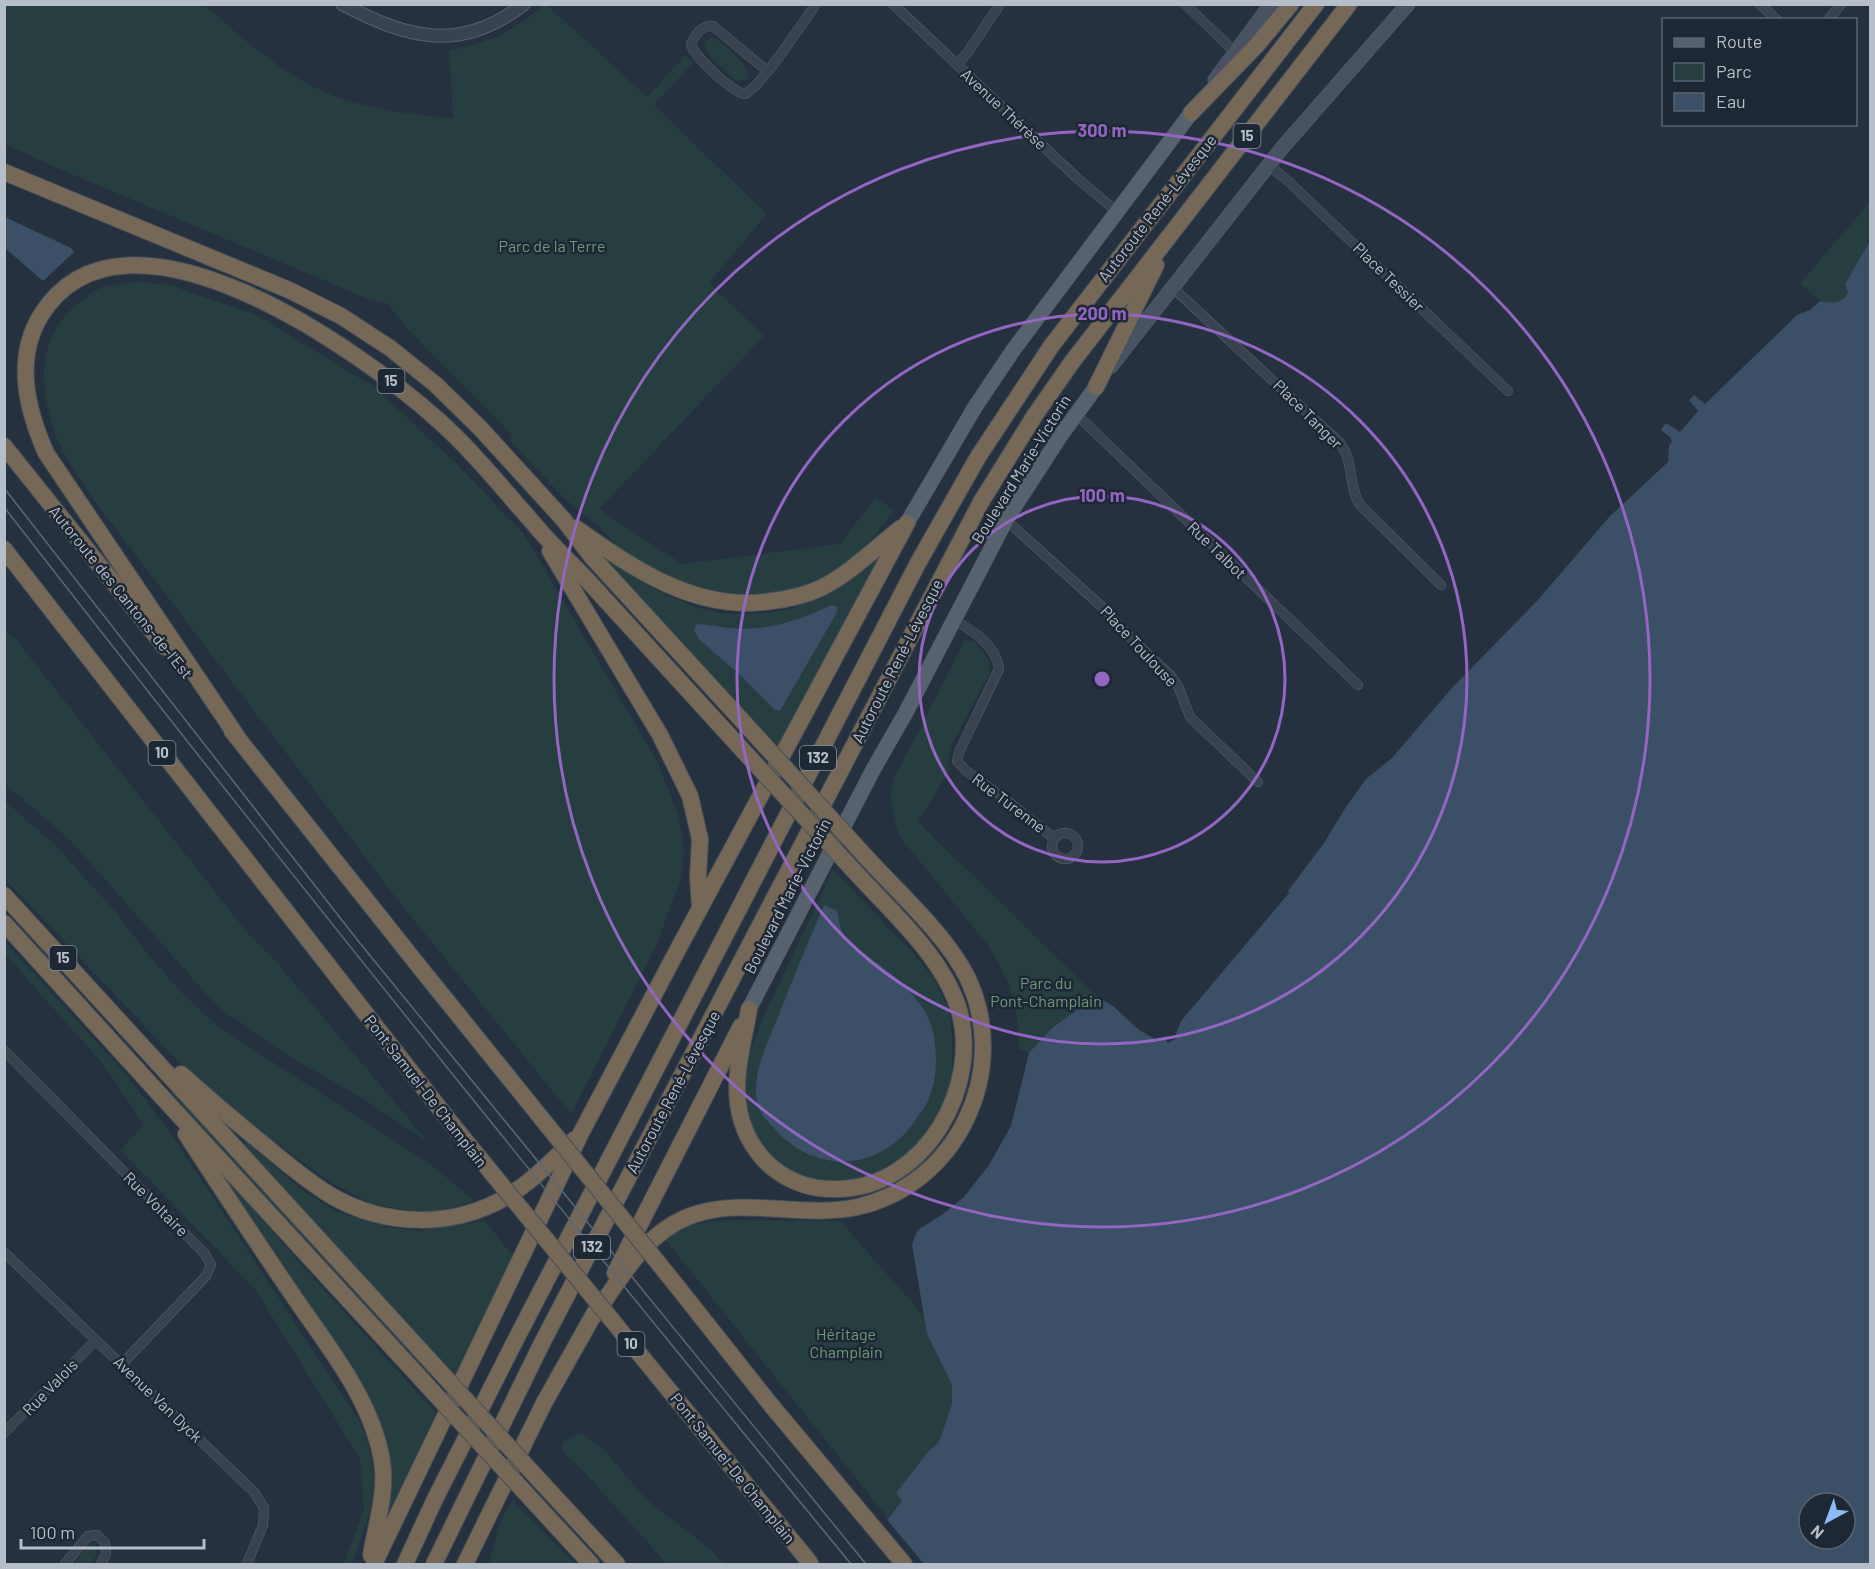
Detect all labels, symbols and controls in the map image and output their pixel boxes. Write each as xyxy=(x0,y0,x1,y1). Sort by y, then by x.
legend xyxy=(1662,18,1857,126)
text: Route xyxy=(1716,30,1762,52)
text: Parc xyxy=(1716,60,1752,82)
street label: Avenue Thérèse xyxy=(957,64,1051,153)
text: Eau xyxy=(1716,90,1746,112)
text: 300 m xyxy=(1078,119,1126,141)
road number: 15 xyxy=(1234,124,1260,148)
street label: Autoroute René-Lévesque xyxy=(1093,130,1220,285)
park label: Parc de la Terre xyxy=(499,236,606,255)
street label: Place Tessier xyxy=(1350,238,1429,315)
text: 200 m xyxy=(1077,302,1127,324)
road number: 15 xyxy=(378,369,404,393)
street label: Place Tanger xyxy=(1270,375,1347,452)
street label: Boulevard Marie-Victorin xyxy=(967,391,1074,547)
text: 100 m xyxy=(1079,484,1125,506)
street label: Autoroute des Cantons-de-l'Est xyxy=(46,501,197,682)
street label: Rue Talbot xyxy=(1184,517,1251,582)
street label: Autoroute René-Lévesque xyxy=(847,576,946,746)
street label: Place Toulouse xyxy=(1097,601,1182,690)
centre of rings xyxy=(1092,669,1112,689)
road number: 10 xyxy=(148,741,176,765)
road number: 132 xyxy=(800,746,836,770)
street label: Rue Turenne xyxy=(969,769,1050,836)
street label: Boulevard Marie-Victorin xyxy=(739,815,834,977)
road number: 15 xyxy=(50,946,76,970)
park label: Parc du Pont-Champlain xyxy=(990,973,1102,1010)
street label: Autoroute René-Lévesque xyxy=(622,1007,724,1176)
street label: Pont Samuel-De Champlain xyxy=(361,1011,492,1171)
street label: Rue Voltaire xyxy=(120,1167,193,1240)
road number: 132 xyxy=(574,1235,610,1259)
park label: Héritage Champlain xyxy=(809,1324,883,1361)
road number: 10 xyxy=(618,1332,644,1356)
street label: Avenue Van Dyck xyxy=(110,1352,207,1446)
street label: Rue Valois xyxy=(18,1354,81,1419)
street label: Pont Samuel-De Champlain xyxy=(667,1389,800,1547)
north arrow xyxy=(1797,1491,1857,1551)
scale bar xyxy=(21,1512,204,1550)
text: 100 m xyxy=(30,1521,75,1543)
text: N xyxy=(1807,1522,1827,1543)

